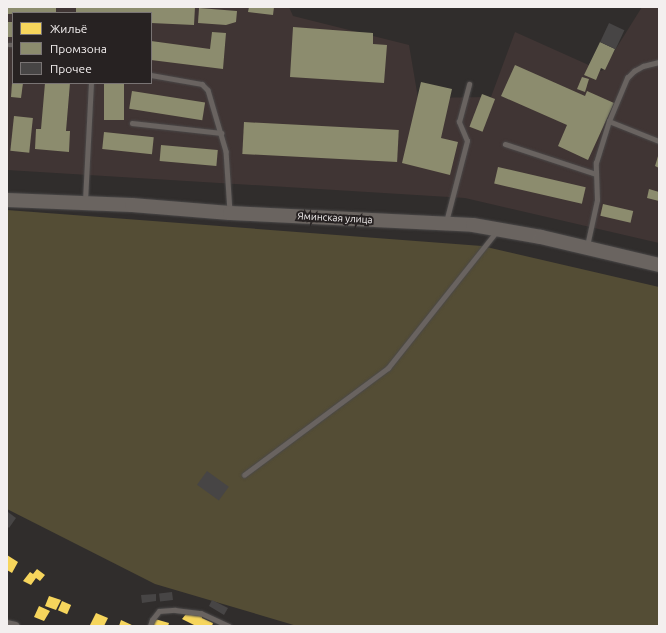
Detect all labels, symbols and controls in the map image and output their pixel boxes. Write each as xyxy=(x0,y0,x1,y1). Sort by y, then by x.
legend xyxy=(12,12,152,84)
text: Жильё xyxy=(50,22,87,35)
text: Промзона xyxy=(50,42,107,55)
text: Прочее xyxy=(50,62,92,75)
street label: Яминская улица xyxy=(297,210,373,226)

